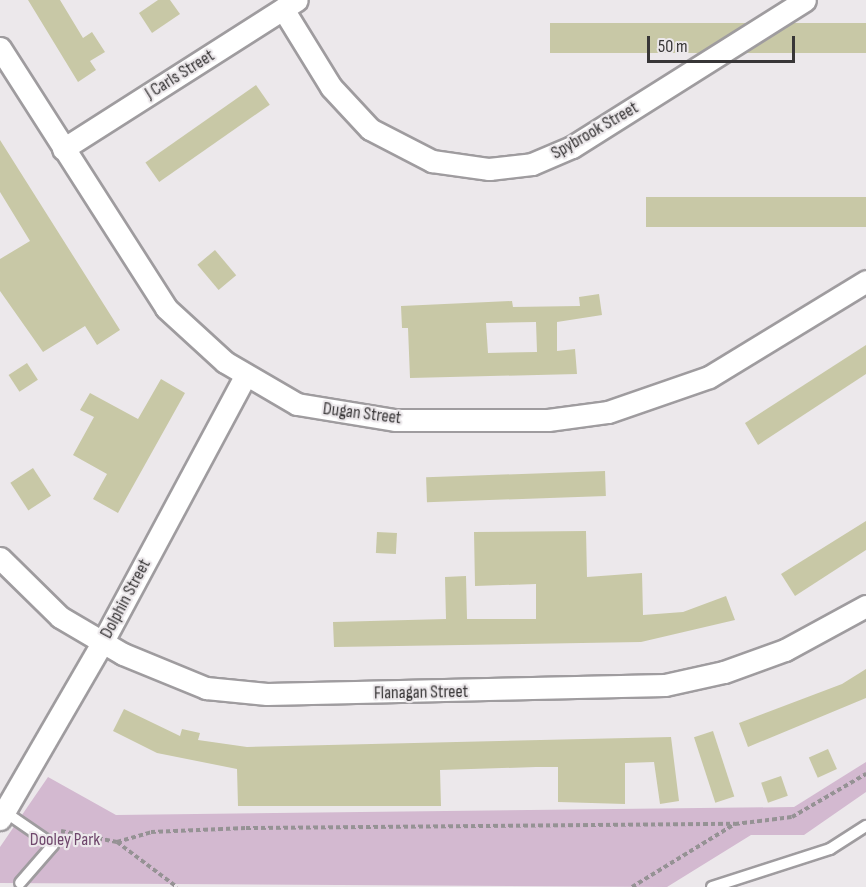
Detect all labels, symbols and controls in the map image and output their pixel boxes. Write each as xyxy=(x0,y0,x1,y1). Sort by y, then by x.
scale bar xyxy=(650,24,798,62)
text: 50 m xyxy=(658,36,688,57)
street label: J Carls Street xyxy=(141,45,219,105)
street label: Spybrook Street xyxy=(548,97,642,165)
street label: Dugan Street xyxy=(322,398,402,430)
street label: Dolphin Street xyxy=(96,556,156,642)
street label: Flanagan Street xyxy=(374,681,468,705)
park label: Dooley Park xyxy=(30,829,100,851)

